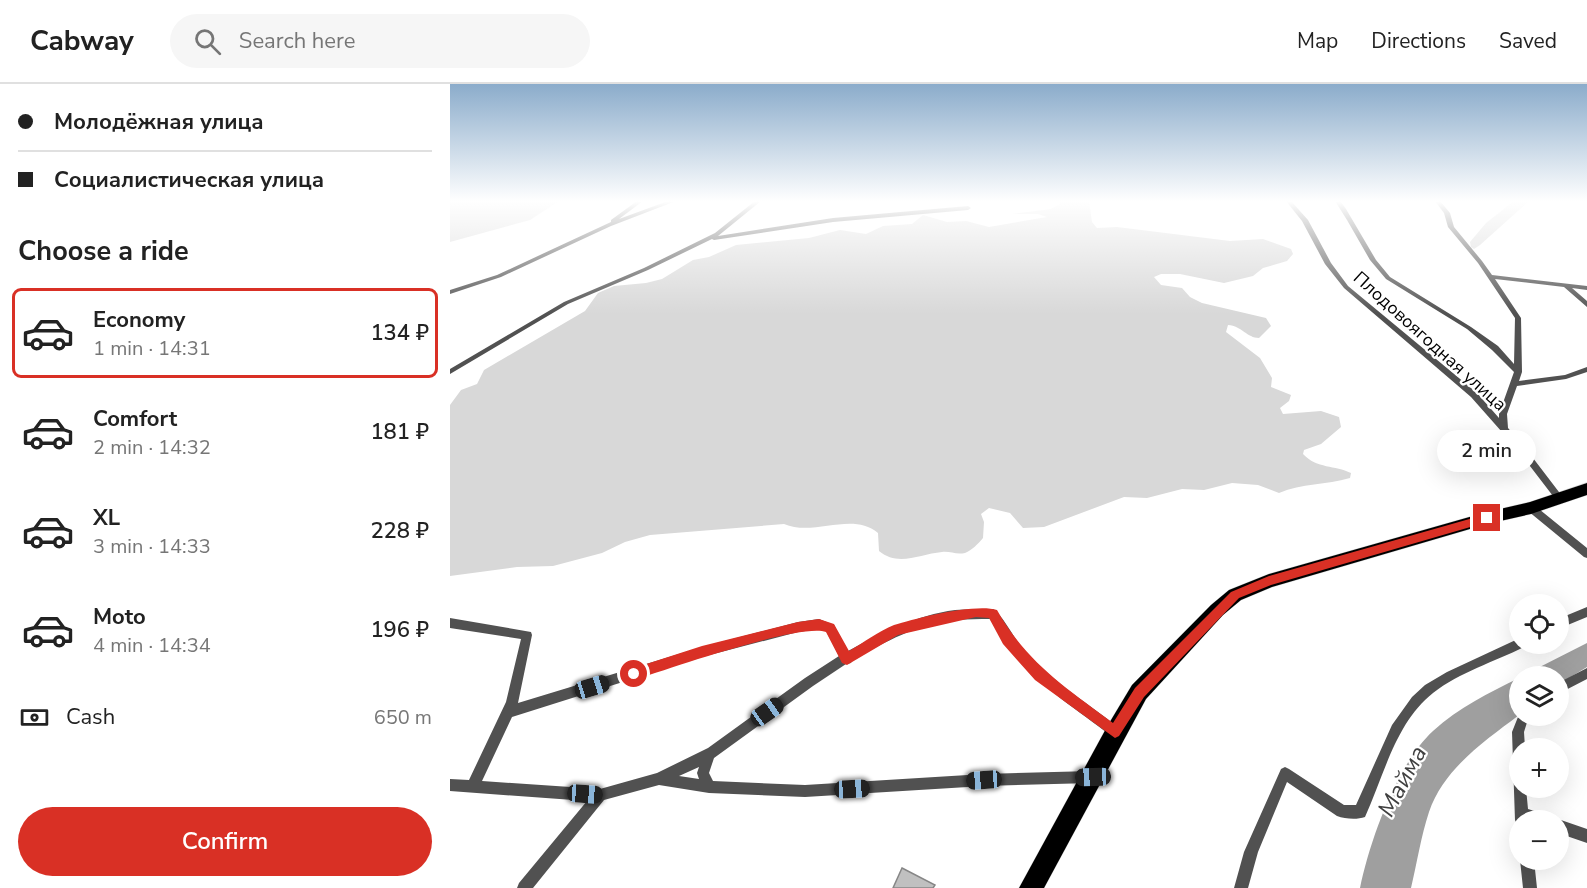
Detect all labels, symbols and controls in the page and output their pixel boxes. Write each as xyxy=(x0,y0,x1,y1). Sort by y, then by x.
search box xyxy=(170,14,590,68)
text: Cabway xyxy=(30,22,134,60)
icon: search xyxy=(191,25,224,58)
text: Search here xyxy=(239,26,355,56)
text: Map xyxy=(1297,27,1338,55)
text: Directions xyxy=(1371,27,1466,55)
text: Saved xyxy=(1499,27,1557,55)
text: Молодёжная улица xyxy=(54,107,264,137)
text: Социалистическая улица xyxy=(54,165,324,195)
text: Choose a ride xyxy=(18,233,189,270)
street label: Плодовоягодная улица xyxy=(1348,266,1512,416)
text: Economy xyxy=(93,305,185,335)
icon: car xyxy=(21,306,75,360)
text: 134 ₽ xyxy=(370,318,429,348)
text: 1 min · 14:31 xyxy=(93,335,211,362)
text: Comfort xyxy=(93,404,177,434)
icon: car xyxy=(21,405,75,459)
text: 181 ₽ xyxy=(370,417,429,447)
callout: 2 min xyxy=(1438,431,1536,473)
text: 2 min · 14:32 xyxy=(93,434,211,461)
text: 2 min xyxy=(1461,437,1512,464)
text: XL xyxy=(93,503,120,533)
icon: car xyxy=(21,504,75,558)
route end xyxy=(1473,504,1500,531)
text: 228 ₽ xyxy=(370,516,429,546)
text: 3 min · 14:33 xyxy=(93,533,211,560)
map controls xyxy=(1509,594,1569,870)
button: locate xyxy=(1509,594,1569,654)
text: Moto xyxy=(93,602,146,632)
icon: car xyxy=(21,603,75,657)
text: 196 ₽ xyxy=(370,615,429,645)
text: 4 min · 14:34 xyxy=(93,632,211,659)
route start xyxy=(620,660,647,687)
button: layers xyxy=(1509,666,1569,726)
car xyxy=(572,673,612,701)
car xyxy=(747,694,787,730)
icon: cash xyxy=(18,701,51,734)
text: Cash xyxy=(66,702,115,732)
text: 650 m xyxy=(374,704,432,731)
button: + xyxy=(1509,738,1569,798)
water label: Майма xyxy=(1370,740,1434,822)
car xyxy=(1075,767,1111,787)
car xyxy=(965,770,1003,790)
car xyxy=(834,779,870,799)
car xyxy=(566,784,604,804)
button: Confirm xyxy=(18,807,432,876)
button: − xyxy=(1509,810,1569,870)

